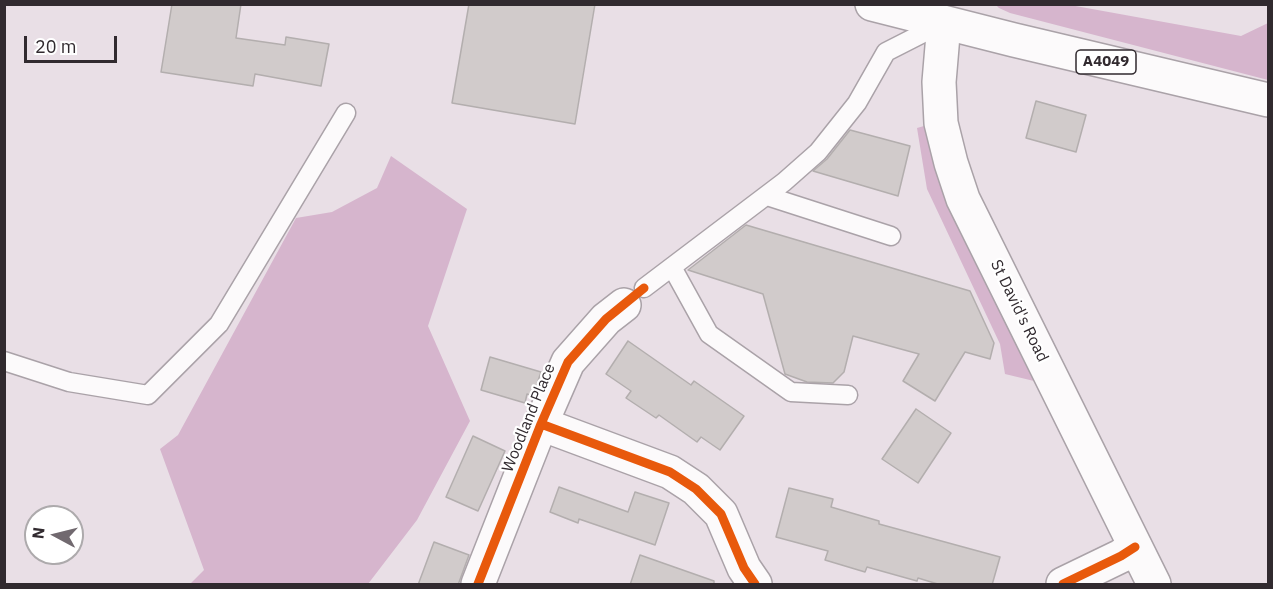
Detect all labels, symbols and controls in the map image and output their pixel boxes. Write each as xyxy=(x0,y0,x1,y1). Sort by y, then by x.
scale bar xyxy=(27,24,120,62)
text: 20 m xyxy=(35,35,77,58)
road number: A4049 xyxy=(1076,50,1136,74)
street label: St David's Road xyxy=(986,257,1052,365)
street label: Woodland Place xyxy=(498,361,560,475)
north arrow xyxy=(24,505,84,565)
text: N xyxy=(27,526,49,540)

